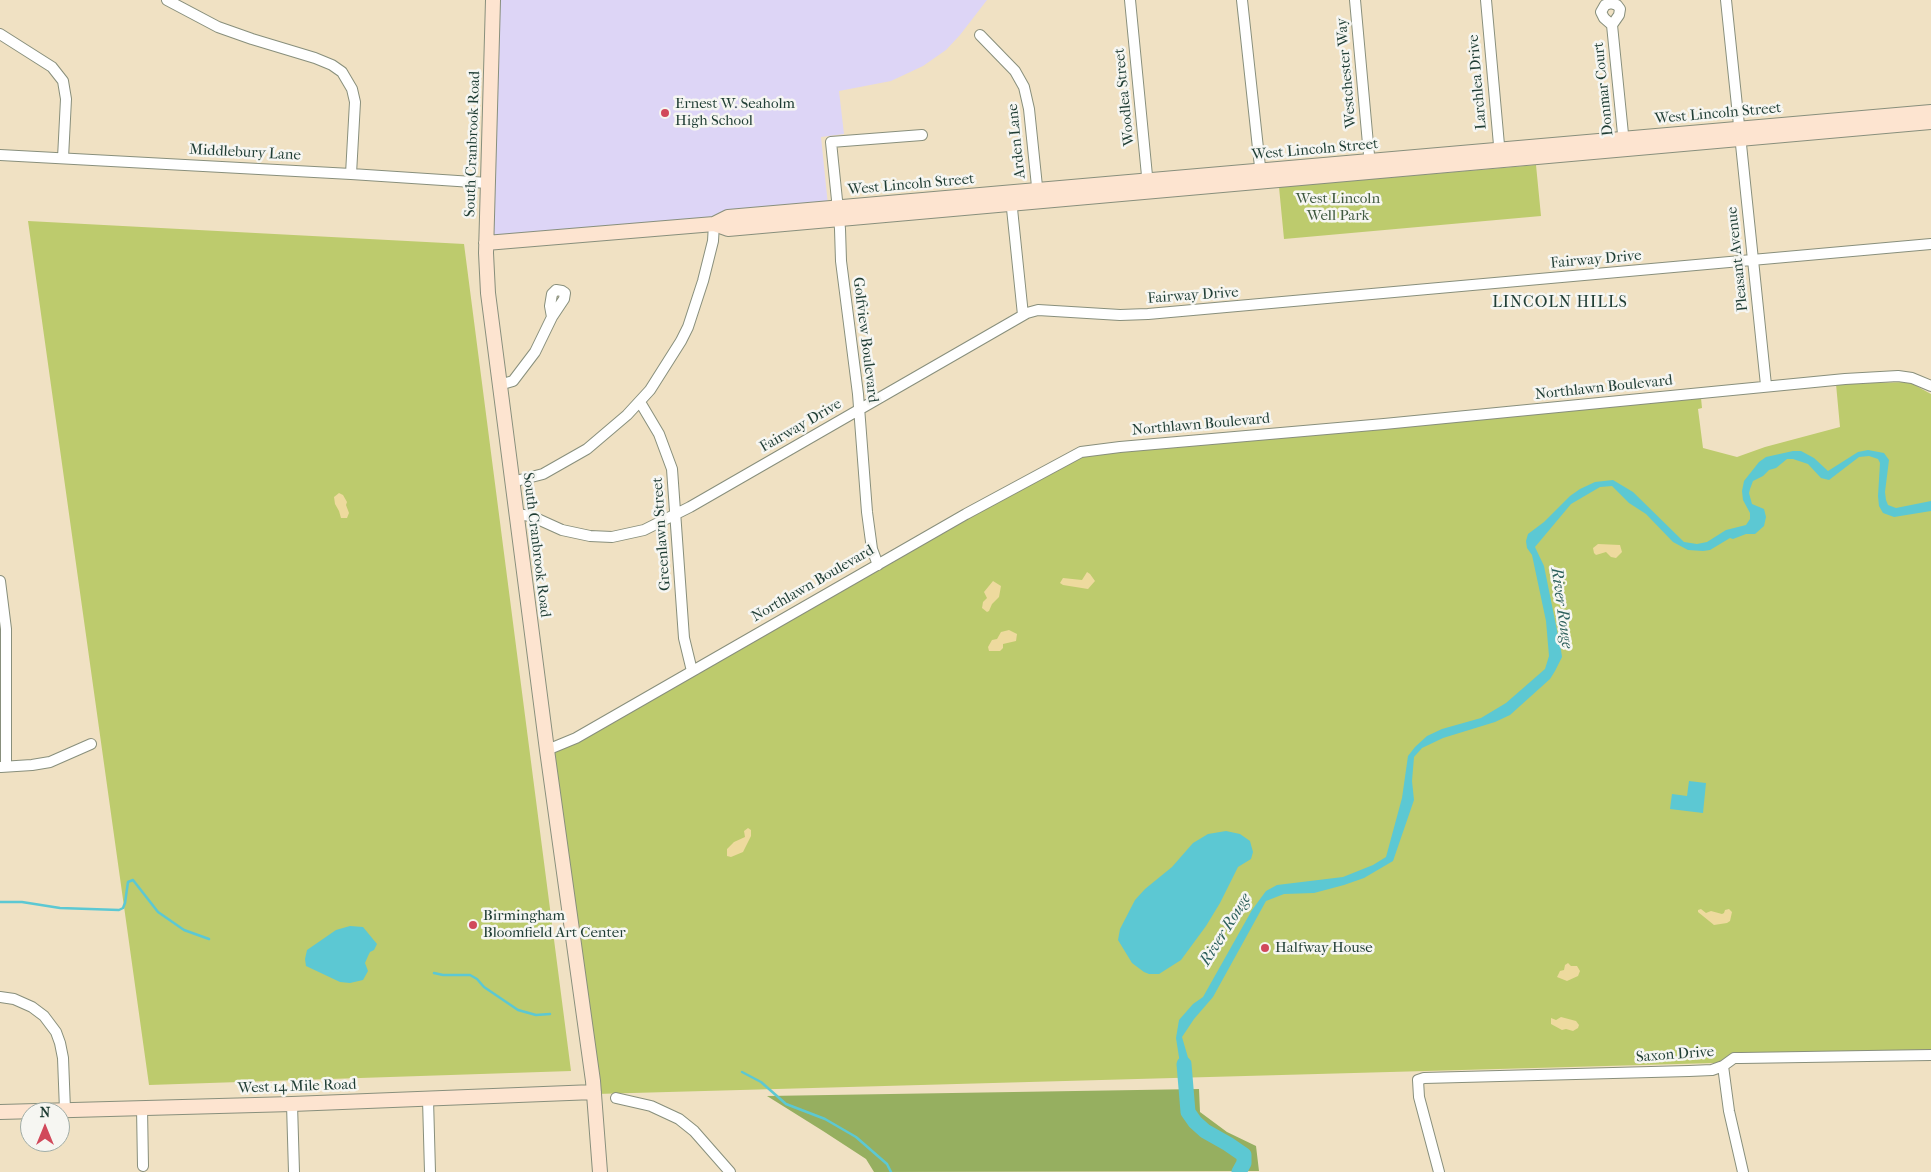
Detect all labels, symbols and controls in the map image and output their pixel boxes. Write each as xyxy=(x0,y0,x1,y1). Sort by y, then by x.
street label: Westchester Way xyxy=(1333,17,1361,129)
street label: Larchlea Drive xyxy=(1465,34,1491,130)
street label: Donmar Court xyxy=(1590,41,1618,137)
street label: Woodlea Street xyxy=(1111,47,1139,147)
street label: South Cranbrook Road xyxy=(461,71,485,217)
place label: Ernest W. Seaholm High School xyxy=(675,95,795,130)
street label: West Lincoln Street xyxy=(1654,99,1782,129)
street label: Arden Lane xyxy=(1004,103,1030,179)
marker: Ernest W. Seaholm High School xyxy=(659,107,671,119)
street label: West Lincoln Street xyxy=(1251,135,1379,165)
street label: Middlebury Lane xyxy=(189,141,301,165)
street label: West Lincoln Street xyxy=(847,170,975,200)
park label: West Lincoln Well Park xyxy=(1296,190,1380,225)
street label: Pleasant Avenue xyxy=(1724,206,1752,312)
street label: Fairway Drive xyxy=(1550,247,1642,273)
street label: Golfview Boulevard xyxy=(848,276,882,404)
street label: Fairway Drive xyxy=(1147,284,1239,308)
district label: LINCOLN HILLS xyxy=(1491,293,1629,313)
street label: Northlawn Boulevard xyxy=(1534,372,1674,404)
street label: Fairway Drive xyxy=(757,395,845,457)
street label: Northlawn Boulevard xyxy=(1131,410,1271,440)
street label: South Cranbrook Road xyxy=(518,471,554,619)
street label: Greenlawn Street xyxy=(649,477,675,591)
street label: Northlawn Boulevard xyxy=(749,542,877,626)
water label: River Rouge xyxy=(1546,566,1576,650)
water label: River Rouge xyxy=(1196,890,1256,970)
place label: Birmingham Bloomfield Art Center xyxy=(483,907,626,942)
marker: Birmingham Bloomfield Art Center xyxy=(467,919,479,931)
place label: Halfway House xyxy=(1275,939,1373,957)
marker: Halfway House xyxy=(1259,942,1271,954)
street label: Saxon Drive xyxy=(1635,1043,1715,1067)
street label: West 14 Mile Road xyxy=(237,1076,357,1098)
north arrow xyxy=(20,1102,70,1152)
text: N xyxy=(40,1104,50,1121)

